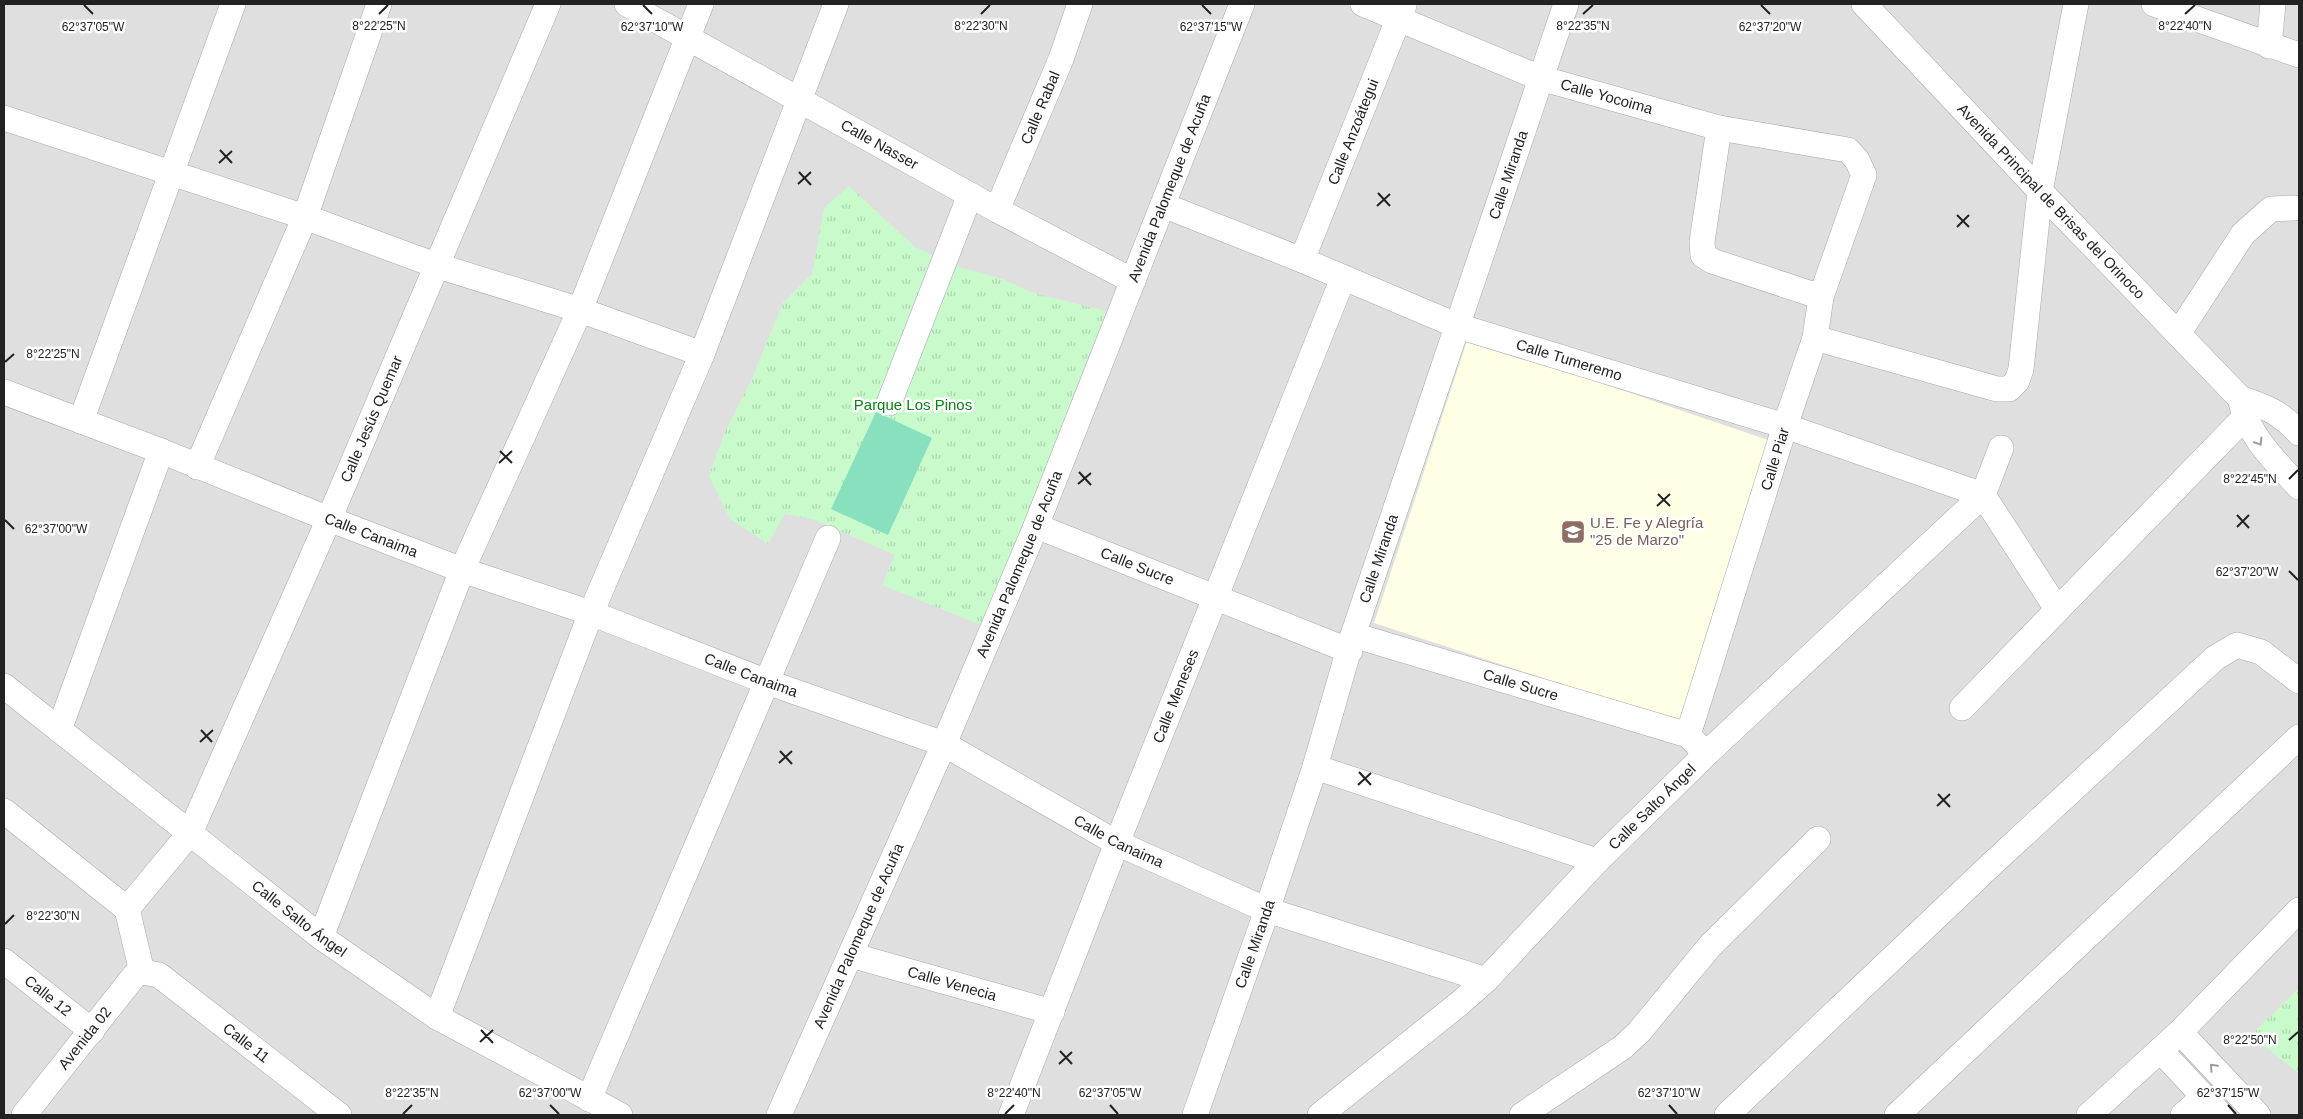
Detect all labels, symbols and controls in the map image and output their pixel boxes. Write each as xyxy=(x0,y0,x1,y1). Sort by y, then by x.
text: 8°22'25"N xyxy=(352,19,406,33)
text: 8°22'30"N xyxy=(954,19,1008,33)
text: 8°22'35"N xyxy=(1556,19,1610,33)
text: 8°22'40"N xyxy=(2158,19,2212,33)
text: 62°37'05"W xyxy=(62,20,125,34)
text: 62°37'10"W xyxy=(621,20,684,34)
text: 62°37'15"W xyxy=(1180,20,1243,34)
text: 62°37'20"W xyxy=(1739,20,1802,34)
street label: Calle Rabal xyxy=(1017,69,1063,147)
street label: Calle Yocoima xyxy=(1559,75,1655,117)
street label: Calle Anzoátegui xyxy=(1324,76,1382,187)
street label: Avenida Palomeque de Acuña xyxy=(1124,91,1214,284)
street label: Avenida Principal de Brisas del Orinoco xyxy=(1954,100,2149,302)
street label: Calle Nasser xyxy=(838,116,921,172)
street label: Calle Miranda xyxy=(1485,128,1531,221)
street label: Calle Tumeremo xyxy=(1514,335,1624,384)
text: 8°22'25"N xyxy=(26,347,80,361)
street label: Calle Jesús Quemar xyxy=(337,353,405,485)
park label: Parque Los Pinos xyxy=(854,396,972,413)
street label: Calle Piar xyxy=(1757,425,1792,492)
one-way arrow xyxy=(2253,436,2263,445)
street label: Avenida Palomeque de Acuña xyxy=(972,467,1065,660)
text: 8°22'45"N xyxy=(2223,472,2277,486)
street label: Calle Canaima xyxy=(322,509,421,560)
street label: Calle Miranda xyxy=(1355,511,1401,605)
place label: U.E. Fe y Alegría "25 de Marzo" xyxy=(1590,514,1704,548)
school or university icon: U.E. Fe y Alegría "25 de Marzo" xyxy=(1560,519,1586,545)
text: 62°37'00"W xyxy=(25,522,88,536)
street label: Calle Sucre xyxy=(1098,544,1177,588)
text: 62°37'20"W xyxy=(2216,565,2279,579)
street label: Calle Meneses xyxy=(1149,647,1202,745)
street label: Calle Canaima xyxy=(702,649,801,700)
street label: Calle Sucre xyxy=(1481,665,1560,704)
street label: Calle Salto Ángel xyxy=(1605,760,1699,853)
street label: Calle Canaima xyxy=(1071,811,1167,871)
street label: Avenida Palomeque de Acuña xyxy=(810,840,907,1031)
street label: Calle Salto Ángel xyxy=(249,877,350,960)
street label: Calle Miranda xyxy=(1231,897,1278,991)
text: 8°22'30"N xyxy=(26,909,80,923)
street label: Calle Venecia xyxy=(906,962,999,1004)
street label: Calle 12 xyxy=(21,972,75,1019)
street label: Avenida 02 xyxy=(55,1003,114,1072)
street label: Calle 11 xyxy=(220,1019,273,1066)
text: 8°22'50"N xyxy=(2223,1033,2277,1047)
one-way arrow xyxy=(2210,1064,2219,1073)
text: 8°22'35"N xyxy=(385,1086,439,1100)
text: 62°37'00"W xyxy=(519,1086,582,1100)
text: 8°22'40"N xyxy=(987,1086,1041,1100)
text: 62°37'05"W xyxy=(1079,1086,1142,1100)
text: 62°37'10"W xyxy=(1638,1086,1701,1100)
text: 62°37'15"W xyxy=(2197,1086,2260,1100)

